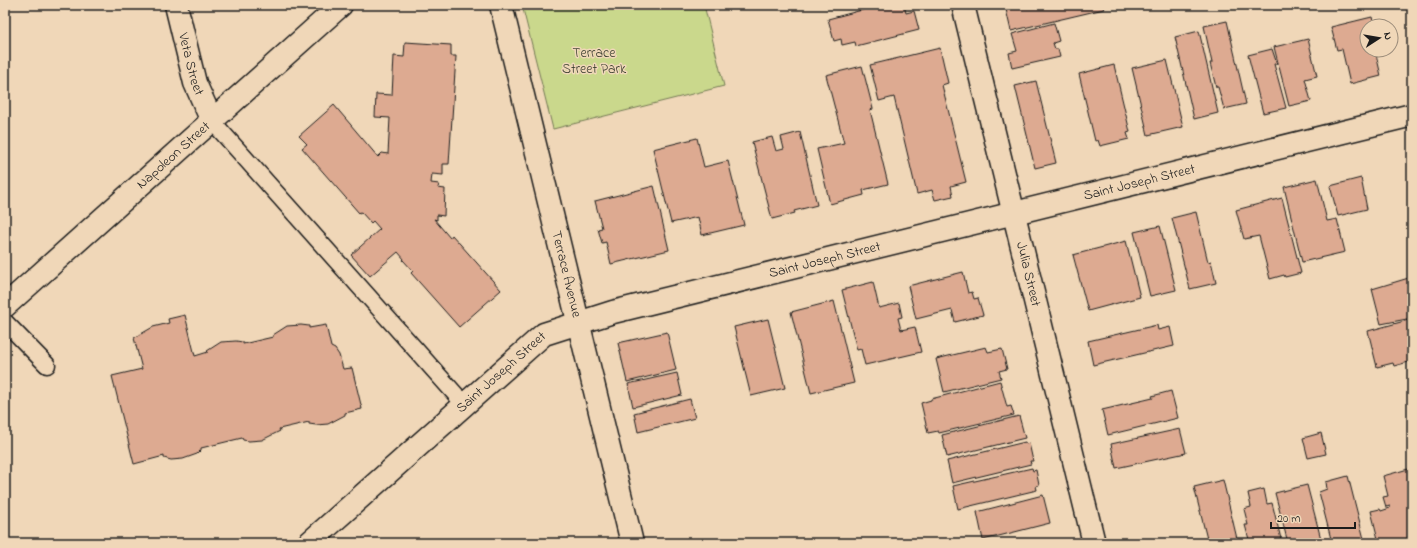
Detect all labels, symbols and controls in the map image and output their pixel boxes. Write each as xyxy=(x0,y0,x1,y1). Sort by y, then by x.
north arrow xyxy=(1359,18,1399,58)
street label: Veta Street xyxy=(172,30,210,99)
text: N xyxy=(1379,31,1396,41)
park label: Terrace Street Park xyxy=(562,43,627,80)
street label: Napoleon Street xyxy=(132,116,215,194)
street label: Saint Joseph Street xyxy=(1081,158,1198,206)
street label: Terrace Avenue xyxy=(546,229,587,320)
street label: Saint Joseph Street xyxy=(767,236,883,284)
street label: Julia Street xyxy=(1011,240,1047,309)
street label: Saint Joseph Street xyxy=(451,326,551,418)
scale bar xyxy=(1271,504,1355,530)
text: 20 m xyxy=(1277,510,1300,528)

